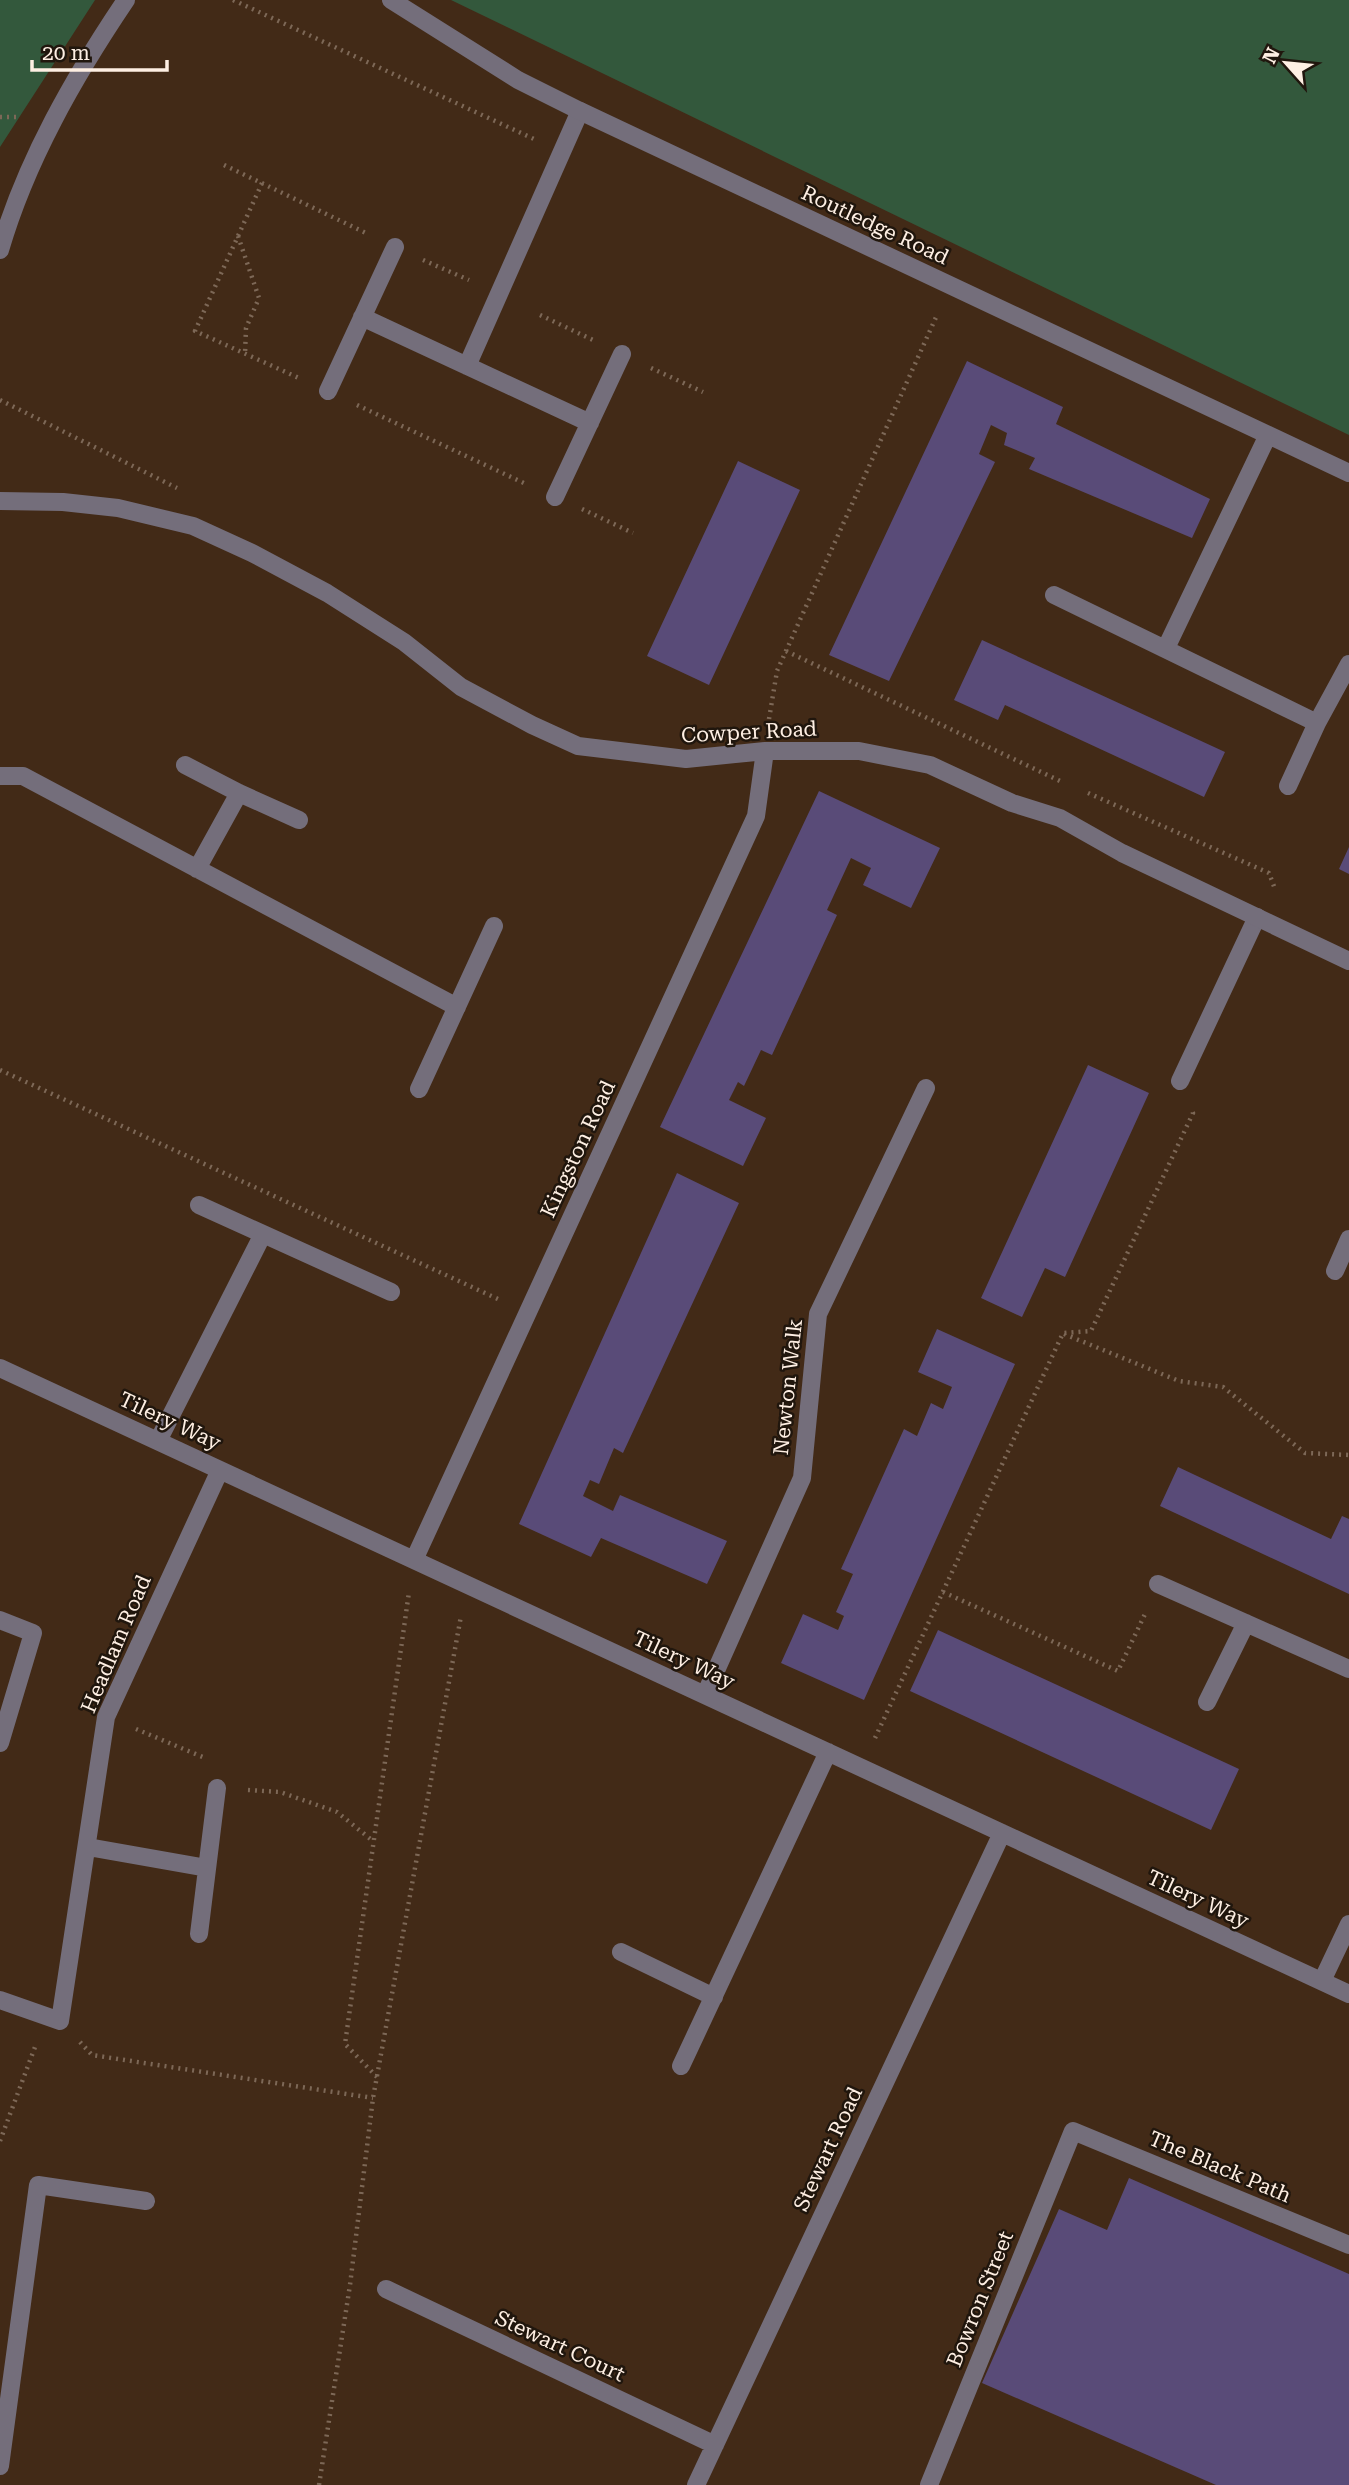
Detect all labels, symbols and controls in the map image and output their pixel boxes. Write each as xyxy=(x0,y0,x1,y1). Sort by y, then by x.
scale bar xyxy=(32,28,166,72)
north arrow xyxy=(1251,28,1321,98)
text: 20 m xyxy=(42,41,90,65)
text: N xyxy=(1258,43,1285,67)
street label: Routledge Road xyxy=(798,180,953,270)
street label: Cowper Road xyxy=(680,716,818,748)
street label: Kingston Road xyxy=(536,1076,620,1221)
street label: Newton Walk xyxy=(769,1318,807,1456)
street label: Tilery Way xyxy=(115,1387,225,1455)
street label: Headlam Road xyxy=(76,1571,156,1716)
street label: Tilery Way xyxy=(629,1626,739,1694)
street label: Tilery Way xyxy=(1143,1865,1253,1933)
street label: Stewart Road xyxy=(789,2083,867,2215)
street label: The Black Path xyxy=(1145,2126,1295,2208)
street label: Bowron Street xyxy=(942,2227,1018,2370)
street label: Stewart Court xyxy=(491,2305,629,2387)

